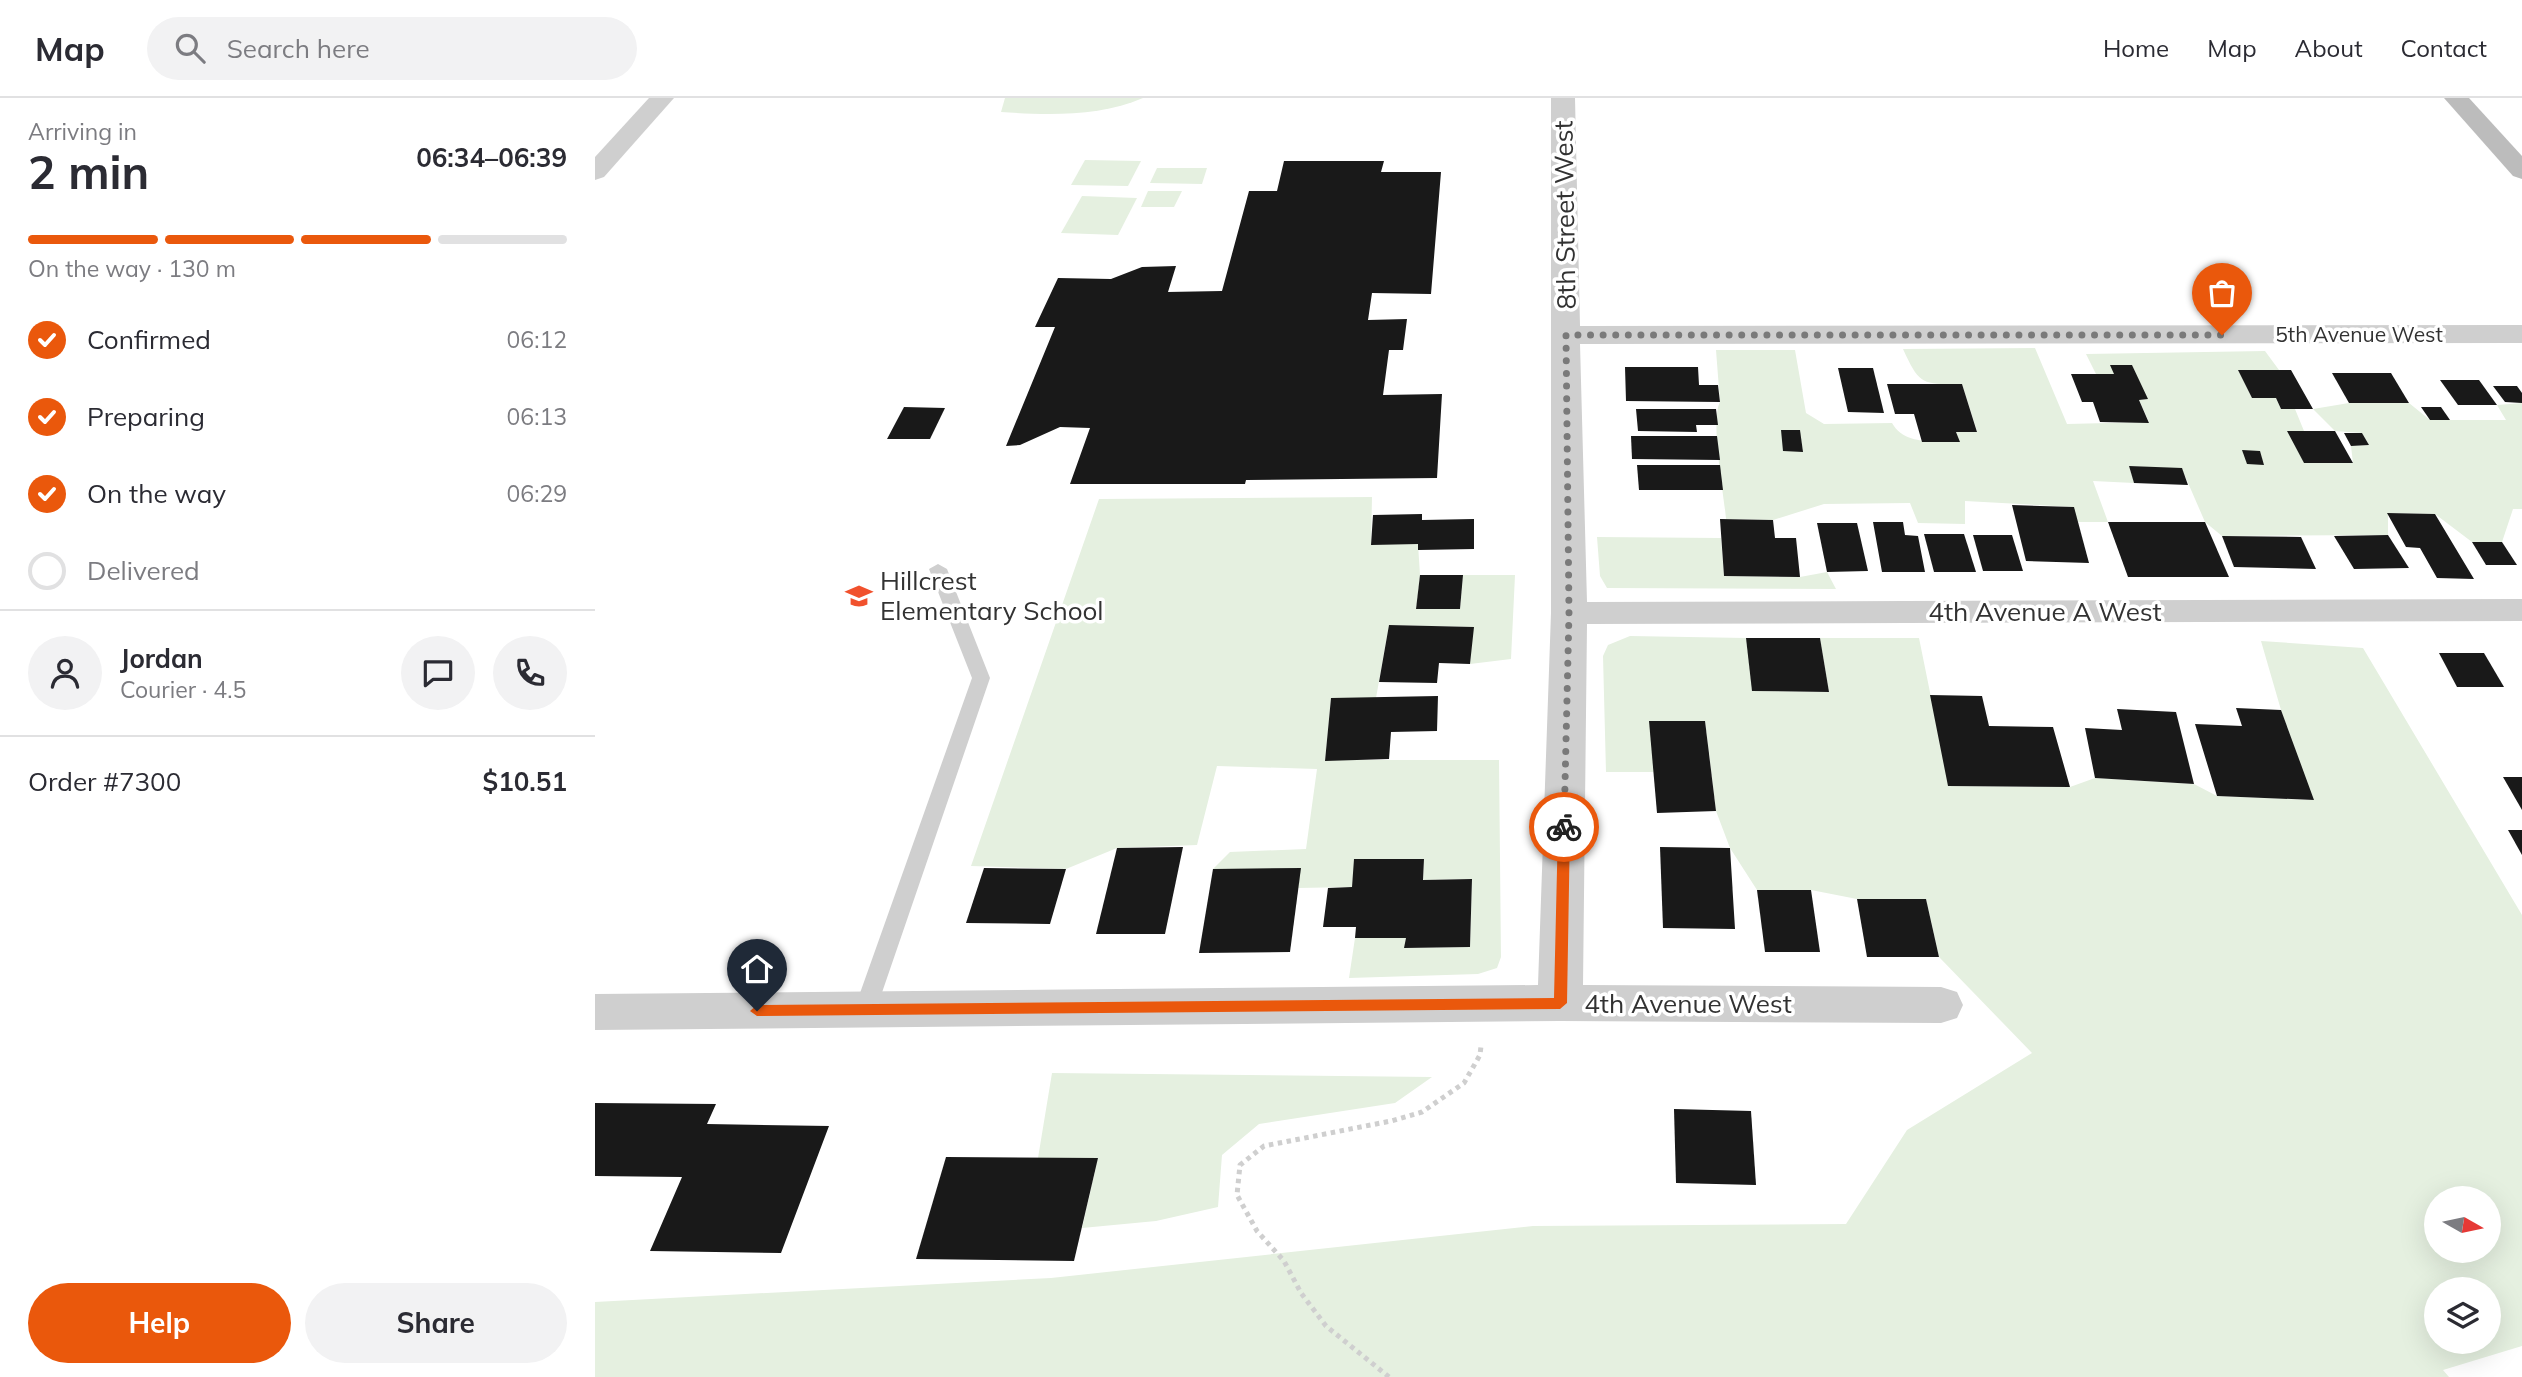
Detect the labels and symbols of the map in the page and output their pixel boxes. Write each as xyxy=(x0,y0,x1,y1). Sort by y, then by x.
street label: 8th Street West xyxy=(1546,120,1583,310)
pin xyxy=(2192,263,2252,335)
street label: 5th Avenue West xyxy=(2275,321,2443,347)
place label: Hillcrest Elementary School xyxy=(880,564,1104,627)
school or university icon: Hillcrest Elementary School xyxy=(844,581,874,611)
street label: 4th Avenue A West xyxy=(1928,595,2162,628)
courier xyxy=(1529,792,1599,862)
pin xyxy=(727,939,787,1011)
street label: 4th Avenue West xyxy=(1584,987,1792,1020)
north arrow xyxy=(2424,1186,2501,1264)

